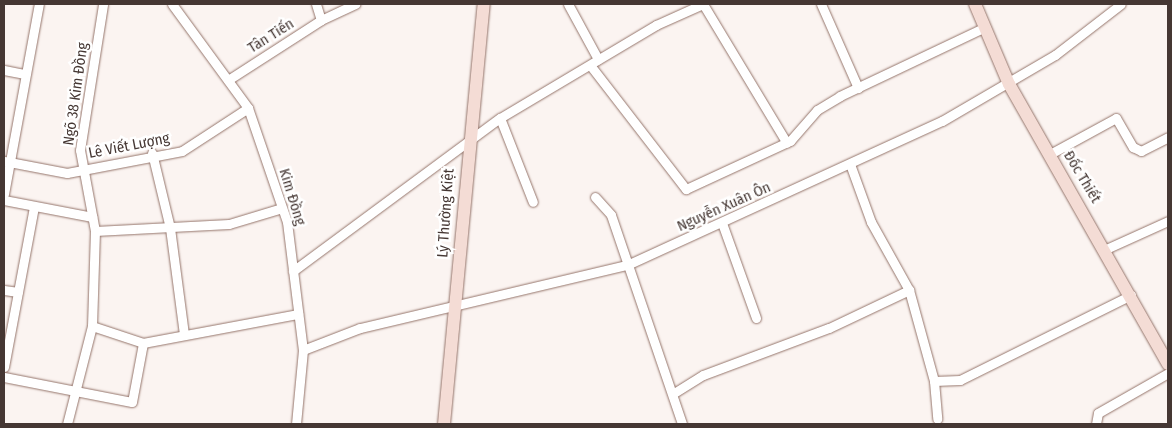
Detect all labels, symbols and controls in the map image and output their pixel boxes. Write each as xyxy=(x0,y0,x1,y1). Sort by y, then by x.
street label: Tân Tiến xyxy=(245,15,297,57)
street label: Ngõ 38 Kim Đồng xyxy=(60,41,92,147)
street label: Lê Viết Lượng xyxy=(87,129,171,163)
street label: Đốc Thiết xyxy=(1059,148,1105,206)
street label: Kim Đồng xyxy=(275,166,309,228)
street label: Lý Thường Kiệt xyxy=(434,168,458,258)
street label: Nguyễn Xuân Ôn xyxy=(674,178,774,236)

